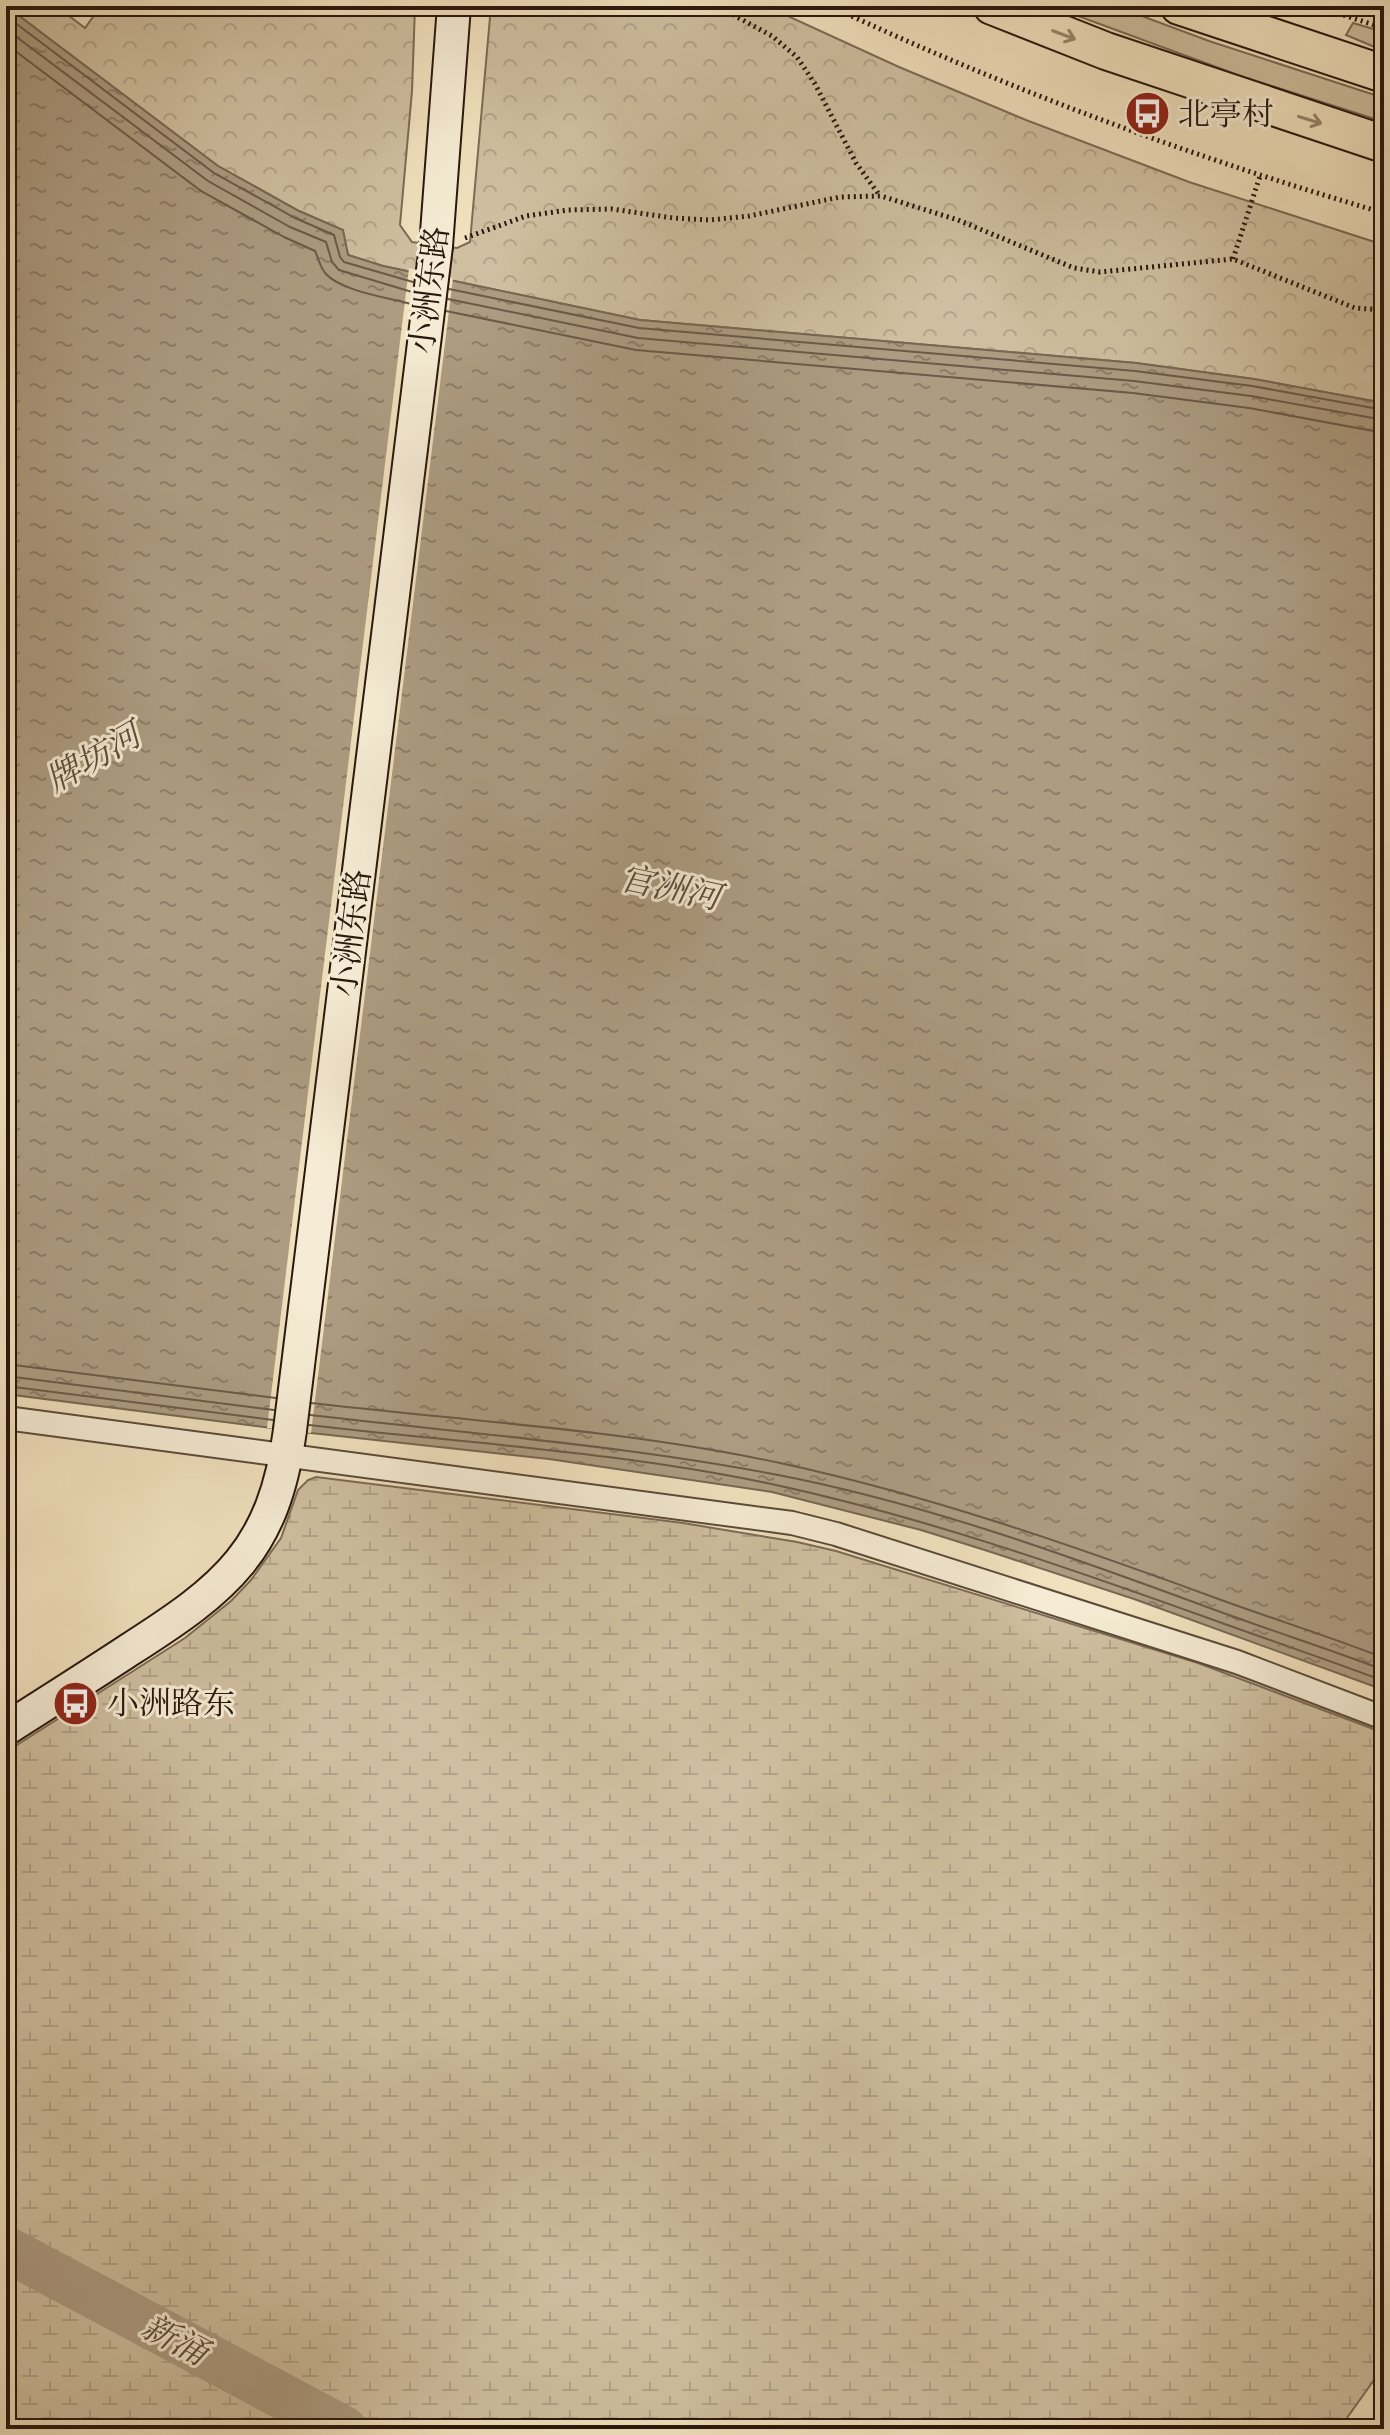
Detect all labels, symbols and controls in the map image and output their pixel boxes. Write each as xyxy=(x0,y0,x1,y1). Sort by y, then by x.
one-way arrow xyxy=(1051,29,1076,43)
bus stop icon: 北亭村 xyxy=(1123,90,1171,138)
place label: 北亭村 xyxy=(1178,93,1274,135)
one-way arrow xyxy=(1297,114,1322,129)
street label: 小洲东路 xyxy=(400,224,458,356)
water label: 牌坊河 xyxy=(38,709,153,802)
water label: 官洲河 xyxy=(616,855,730,920)
street label: 小洲东路 xyxy=(322,867,380,999)
bus stop icon: 小洲路东 xyxy=(52,1679,100,1727)
place label: 小洲路东 xyxy=(107,1682,235,1724)
water label: 新涌 xyxy=(135,2304,219,2376)

